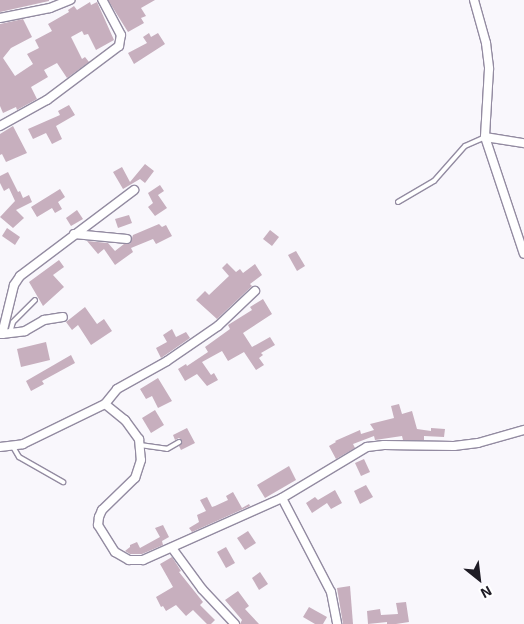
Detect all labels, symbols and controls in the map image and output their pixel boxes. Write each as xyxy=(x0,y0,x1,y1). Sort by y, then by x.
north arrow xyxy=(454,554,504,604)
text: N xyxy=(478,583,495,602)

